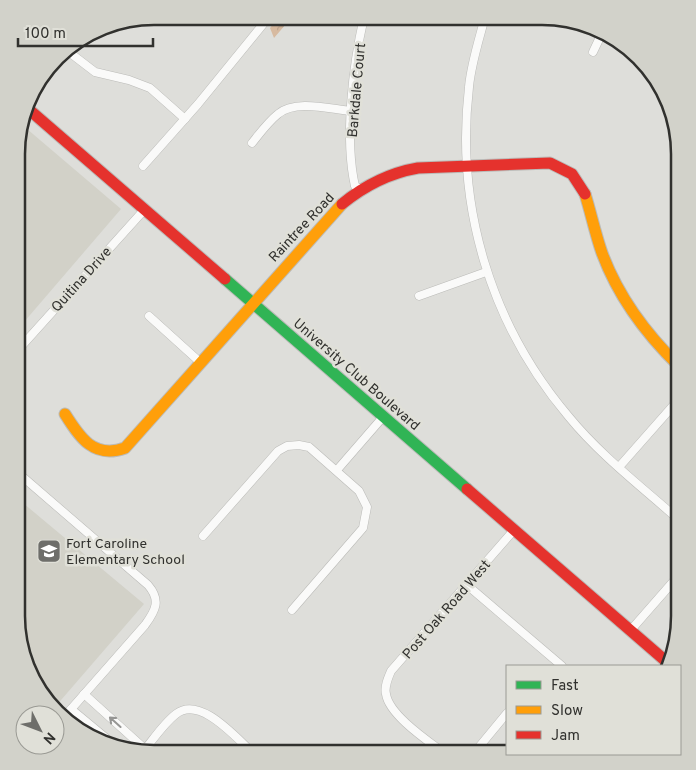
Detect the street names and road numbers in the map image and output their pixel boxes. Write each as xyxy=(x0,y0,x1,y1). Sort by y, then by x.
street label: Barkdale Court xyxy=(345,42,370,138)
street label: Raintree Road xyxy=(266,190,339,266)
street label: Quitina Drive xyxy=(48,244,116,316)
street label: University Club Boulevard xyxy=(289,316,423,435)
street label: Post Oak Road West xyxy=(400,557,495,663)

